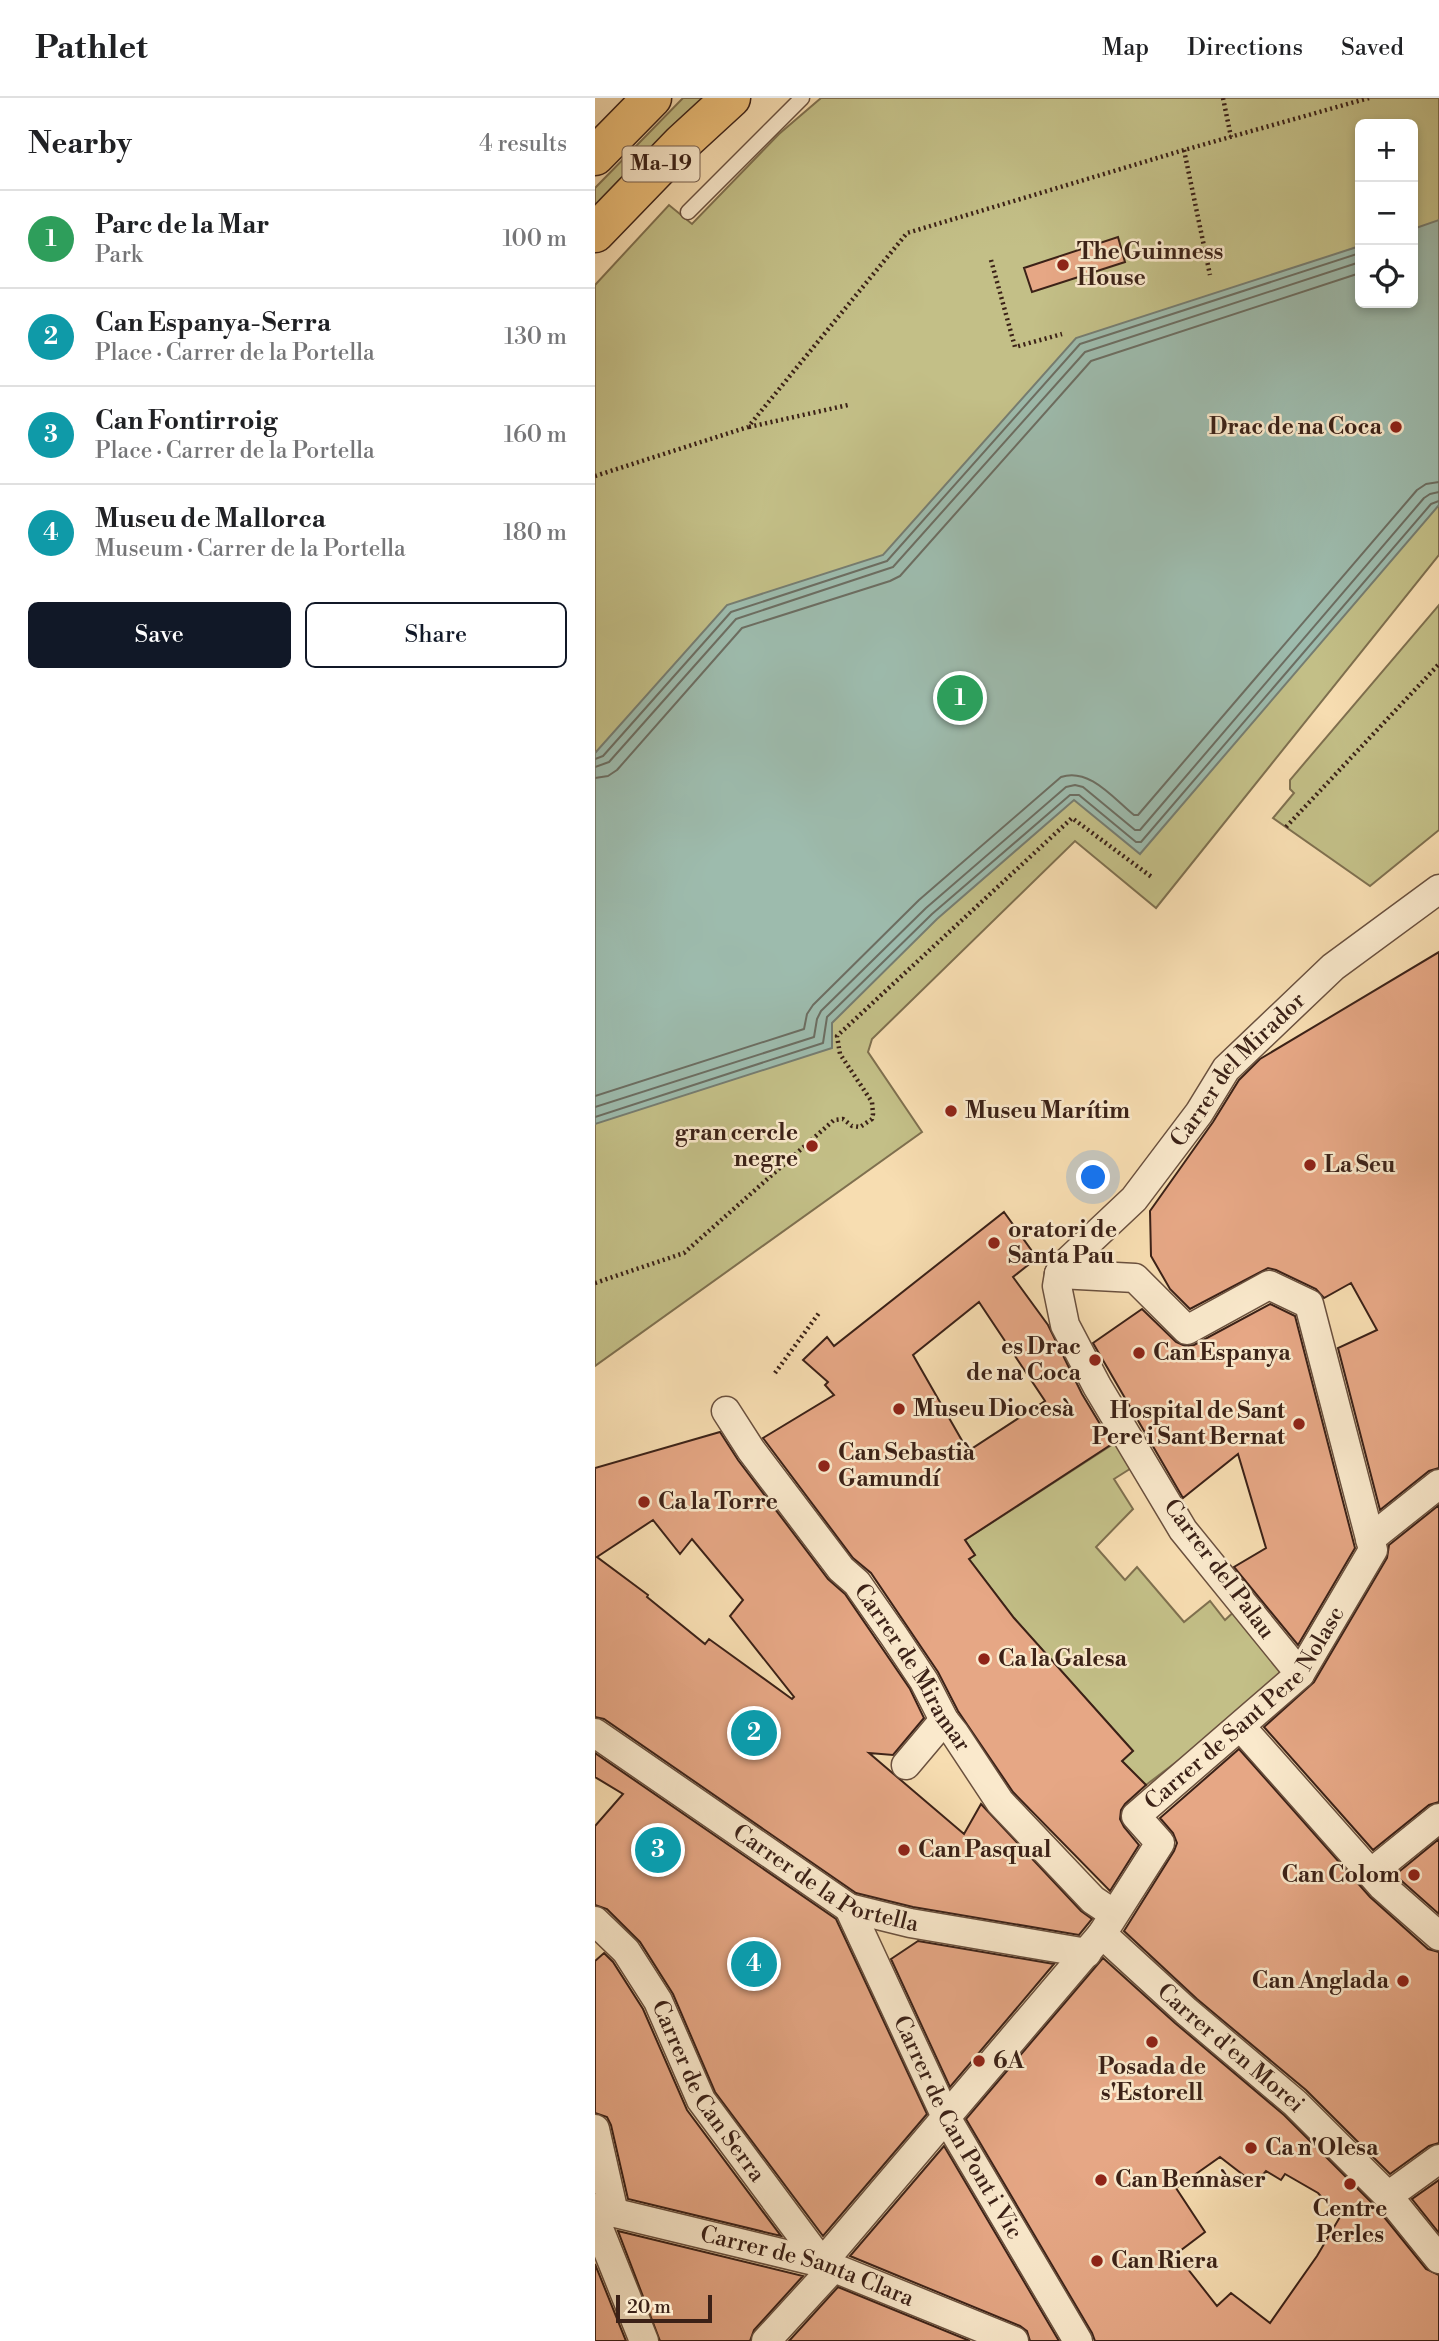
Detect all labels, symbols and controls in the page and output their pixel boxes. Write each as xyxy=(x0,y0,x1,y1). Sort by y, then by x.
text: Pathlet xyxy=(35,28,148,69)
text: Map xyxy=(1102,33,1149,63)
text: Directions xyxy=(1187,33,1303,63)
text: Saved xyxy=(1341,33,1404,63)
map controls xyxy=(1355,119,1418,308)
button: + xyxy=(1355,119,1418,182)
text: Nearby xyxy=(28,125,132,163)
text: 4 results xyxy=(479,130,567,158)
road number: Ma-19 xyxy=(623,146,699,182)
button: − xyxy=(1355,182,1418,245)
text: Parc de la Mar xyxy=(95,209,269,241)
text: 1 xyxy=(45,225,57,253)
text: 100 m xyxy=(502,225,567,253)
place label: The Guinness House xyxy=(1077,238,1224,292)
text: Park xyxy=(95,241,143,269)
button: locate xyxy=(1355,245,1418,308)
marker: The Guinness House xyxy=(1055,257,1071,273)
text: Can Espanya-Serra xyxy=(95,307,331,339)
text: 2 xyxy=(44,323,58,351)
text: 130 m xyxy=(504,323,567,351)
text: Place · Carrer de la Portella xyxy=(95,339,375,367)
text: Can Fontirroig xyxy=(95,405,277,437)
place label: Drac de na Coca xyxy=(1209,413,1383,441)
marker: Drac de na Coca xyxy=(1388,419,1404,435)
text: 3 xyxy=(44,421,58,449)
text: 160 m xyxy=(504,421,567,449)
text: Place · Carrer de la Portella xyxy=(95,437,375,465)
text: Museu de Mallorca xyxy=(95,503,326,535)
text: 4 xyxy=(43,519,59,547)
text: 180 m xyxy=(503,519,567,547)
text: Museum · Carrer de la Portella xyxy=(95,535,406,563)
button: Save xyxy=(28,602,291,668)
button: Share xyxy=(305,602,567,668)
pin: 1 xyxy=(937,672,983,724)
street label: Carrer del Mirador xyxy=(1164,987,1312,1153)
place label: Museu Marítim xyxy=(965,1097,1130,1125)
marker: Museu Marítim xyxy=(943,1103,959,1119)
place label: gran cercle negre xyxy=(675,1119,798,1173)
marker: gran cercle negre xyxy=(804,1138,820,1154)
place label: La Seu xyxy=(1324,1151,1395,1179)
marker: La Seu xyxy=(1302,1157,1318,1173)
your location xyxy=(1076,1160,1110,1194)
place label: oratori de Santa Pau xyxy=(1008,1216,1117,1270)
marker: oratori de Santa Pau xyxy=(986,1235,1002,1251)
place label: es Drac de na Coca xyxy=(966,1333,1082,1387)
place label: Can Espanya xyxy=(1153,1339,1291,1367)
marker: Can Espanya xyxy=(1131,1345,1147,1361)
marker: es Drac de na Coca xyxy=(1087,1352,1103,1368)
place label: Museu Diocesà xyxy=(913,1395,1075,1423)
place label: Hospital de Sant Pere i Sant Bernat xyxy=(1092,1397,1286,1451)
marker: Museu Diocesà xyxy=(891,1401,907,1417)
marker: Hospital de Sant Pere i Sant Bernat xyxy=(1291,1416,1307,1432)
place label: Can Sebastià Gamundí xyxy=(838,1439,976,1493)
marker: Can Sebastià Gamundí xyxy=(816,1458,832,1474)
place label: Ca la Torre xyxy=(658,1488,778,1516)
marker: Ca la Torre xyxy=(636,1494,652,1510)
street label: Carrer del Palau xyxy=(1157,1494,1281,1644)
street label: Carrer de Miramar xyxy=(848,1578,977,1757)
street label: Carrer de Sant Pere Nolasc xyxy=(1139,1601,1351,1816)
place label: Ca la Galesa xyxy=(998,1645,1128,1673)
marker: Ca la Galesa xyxy=(976,1651,992,1667)
pin: 2 xyxy=(731,1707,777,1759)
street label: Carrer de la Portella xyxy=(727,1818,921,1938)
pin: 3 xyxy=(635,1824,681,1876)
place label: Can Pasqual xyxy=(918,1836,1052,1864)
marker: Can Pasqual xyxy=(896,1842,912,1858)
place label: Can Colom xyxy=(1281,1861,1400,1889)
marker: Can Colom xyxy=(1406,1867,1422,1883)
pin: 4 xyxy=(731,1938,777,1990)
place label: Can Anglada xyxy=(1252,1967,1390,1995)
marker: Can Anglada xyxy=(1395,1973,1411,1989)
street label: Carrer d'en Morei xyxy=(1151,1978,1310,2118)
street label: Carrer de Can Serra xyxy=(645,1996,771,2188)
street label: Carrer de Can Pont i Vic xyxy=(887,2011,1029,2244)
marker: Posada de s'Estorell xyxy=(1144,2034,1160,2050)
place label: 6A xyxy=(993,2047,1024,2075)
marker: 6A xyxy=(971,2053,987,2069)
place label: Posada de s'Estorell xyxy=(1098,2053,1206,2107)
place label: Ca n'Olesa xyxy=(1265,2134,1379,2162)
marker: Ca n'Olesa xyxy=(1243,2140,1259,2156)
place label: Can Bennàser xyxy=(1115,2166,1266,2194)
marker: Can Bennàser xyxy=(1093,2172,1109,2188)
marker: Centre Perles xyxy=(1342,2176,1358,2192)
place label: Centre Perles xyxy=(1313,2195,1387,2249)
street label: Carrer de Santa Clara xyxy=(697,2220,918,2313)
place label: Can Riera xyxy=(1111,2247,1219,2275)
marker: Can Riera xyxy=(1089,2253,1105,2269)
scale bar xyxy=(616,2292,712,2324)
text: 20 m xyxy=(627,2295,671,2319)

